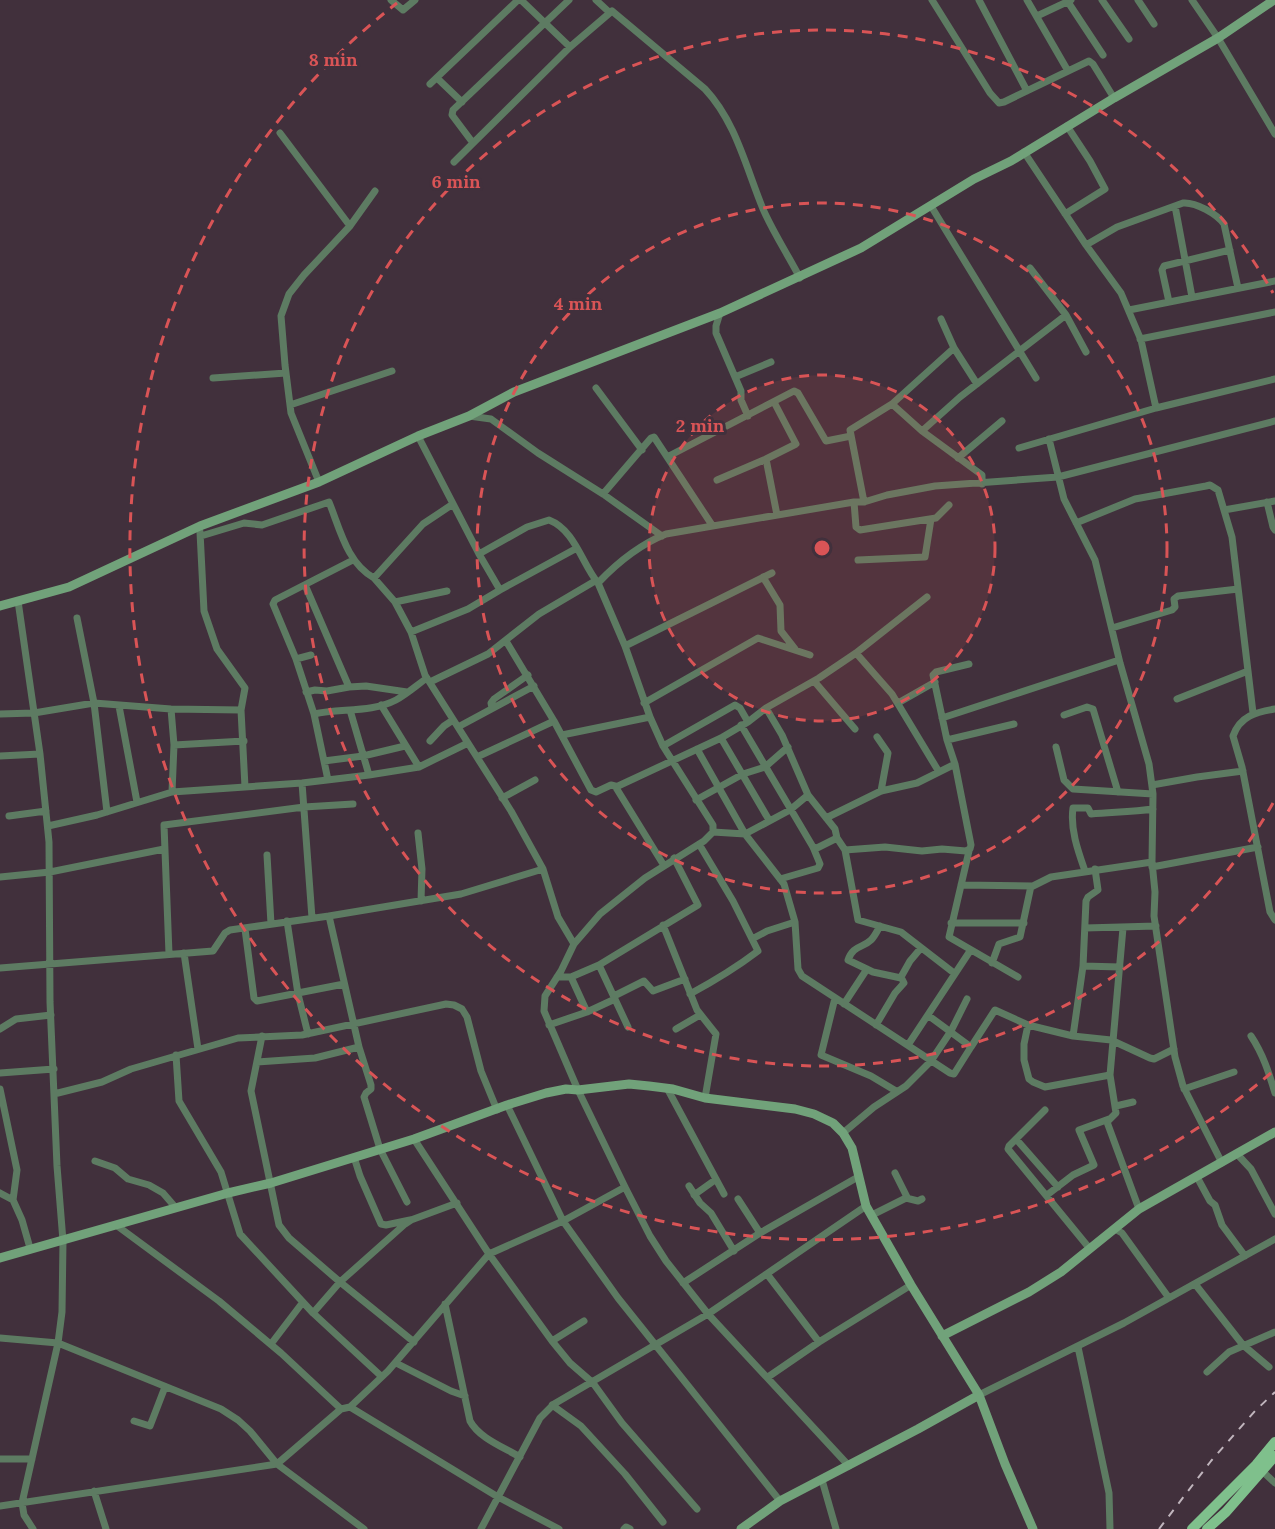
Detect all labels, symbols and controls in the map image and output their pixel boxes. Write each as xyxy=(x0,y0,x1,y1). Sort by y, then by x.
text: 8 min xyxy=(309,48,358,71)
text: 6 min xyxy=(431,170,481,193)
text: 4 min xyxy=(554,292,603,315)
text: 2 min xyxy=(676,414,725,437)
centre of rings xyxy=(812,538,832,558)

